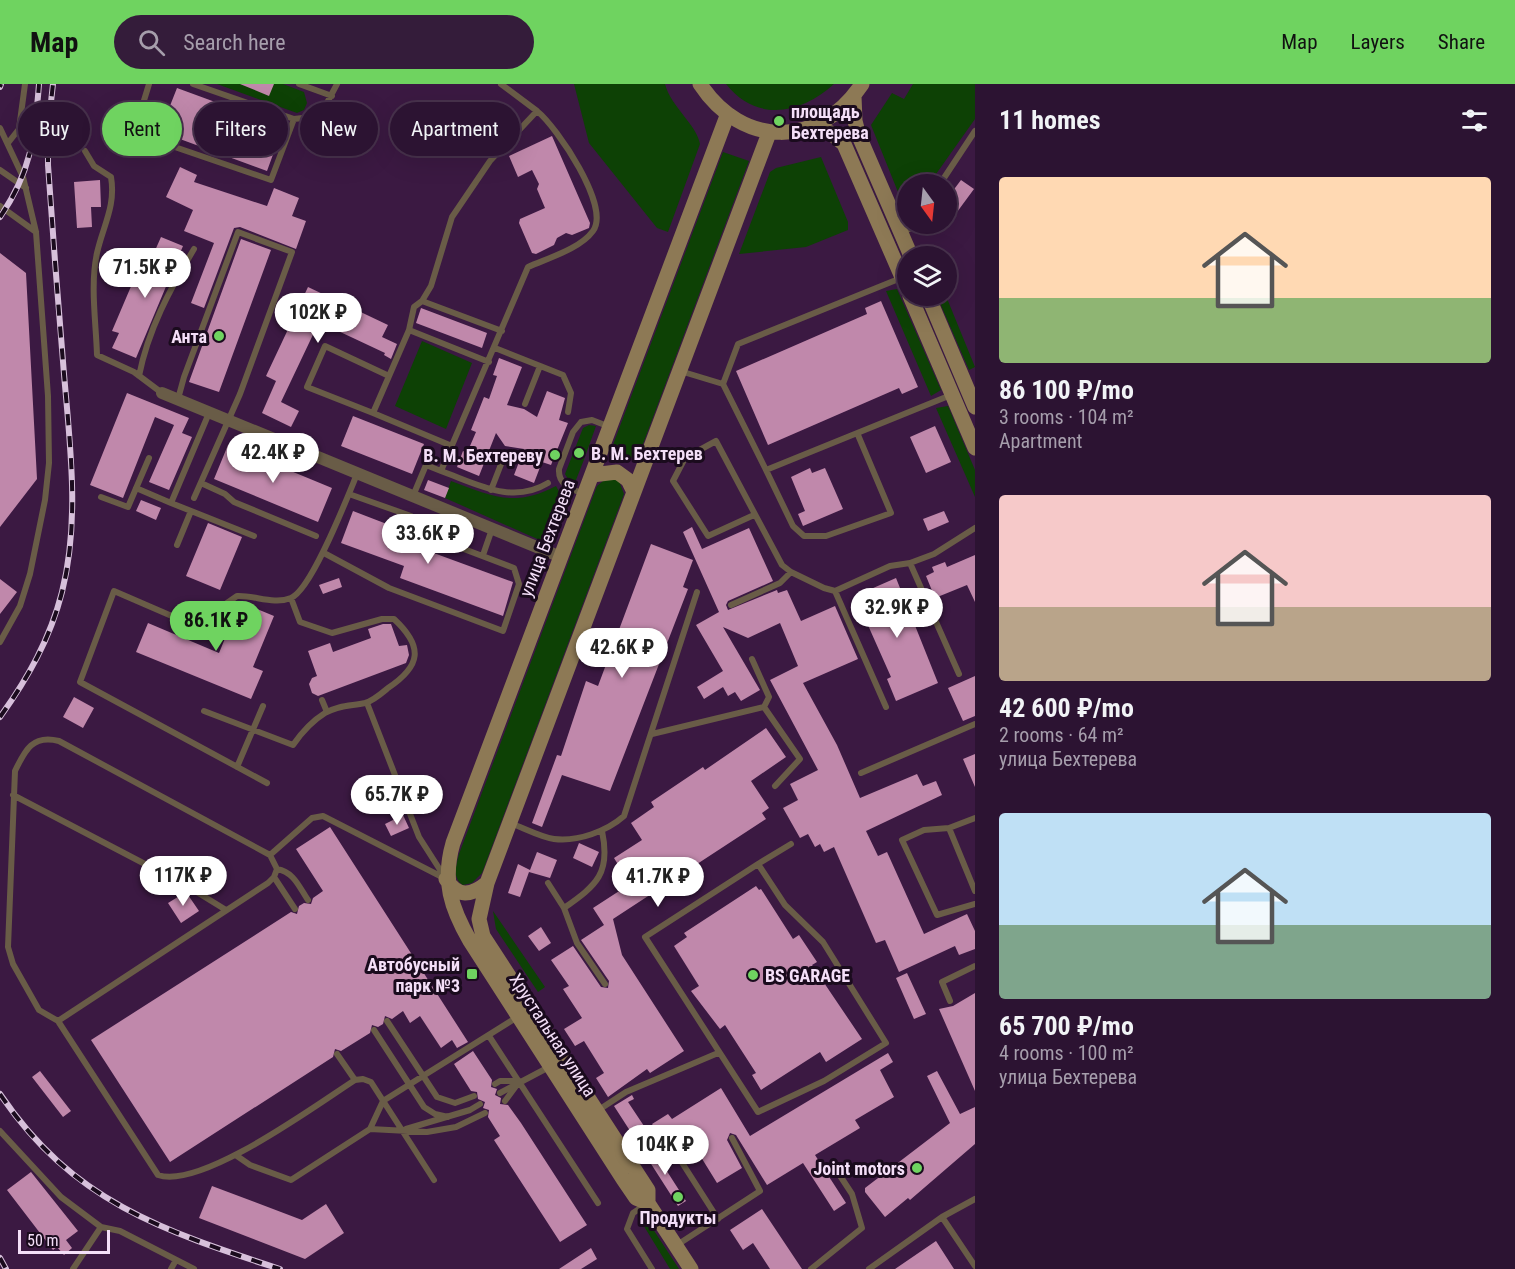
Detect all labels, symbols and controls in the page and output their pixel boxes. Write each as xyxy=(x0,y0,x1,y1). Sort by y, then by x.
search box xyxy=(114,15,534,69)
text: Map xyxy=(30,26,78,59)
icon: search xyxy=(135,26,168,59)
text: Search here xyxy=(183,30,286,55)
text: Map xyxy=(1281,30,1318,54)
text: Layers xyxy=(1351,30,1405,54)
text: Share xyxy=(1438,30,1485,54)
place label: площадь Бехтерева xyxy=(791,101,869,143)
chip: Buy xyxy=(18,102,90,156)
chip: Rent xyxy=(102,102,182,156)
chip: Filters xyxy=(194,102,288,156)
chip: New xyxy=(300,102,378,156)
chip: Apartment xyxy=(390,102,520,156)
icon: filters xyxy=(1458,104,1491,137)
text: 11 homes xyxy=(999,105,1101,135)
marker: площадь Бехтерева xyxy=(772,114,786,128)
north arrow xyxy=(897,174,957,234)
map controls xyxy=(897,174,957,306)
icon: home xyxy=(1191,216,1299,324)
button: layers xyxy=(897,246,957,306)
pin: 71.5K ₽ xyxy=(90,248,200,299)
text: 71.5K ₽ xyxy=(113,255,177,279)
pin: 102K ₽ xyxy=(269,293,367,344)
text: 102K ₽ xyxy=(289,300,347,324)
place label: Анта xyxy=(171,326,207,347)
marker: Анта xyxy=(212,329,226,343)
text: 86 100 ₽/mo xyxy=(999,375,1134,405)
text: 3 rooms · 104 m² xyxy=(999,405,1134,429)
text: Apartment xyxy=(999,429,1083,453)
pin: 42.4K ₽ xyxy=(218,433,328,484)
text: 42.4K ₽ xyxy=(241,440,305,464)
place label: В. М. Бехтерев xyxy=(591,443,703,464)
place label: В. М. Бехтереву xyxy=(423,445,543,466)
marker: В. М. Бехтерев xyxy=(572,446,586,460)
marker: В. М. Бехтереву xyxy=(548,448,562,462)
street label: улица Бехтерева xyxy=(515,476,579,600)
pin: 33.6K ₽ xyxy=(373,514,483,565)
text: 33.6K ₽ xyxy=(396,521,460,545)
icon: home xyxy=(1191,534,1299,642)
pin: 32.9K ₽ xyxy=(842,588,952,639)
text: 32.9K ₽ xyxy=(865,595,929,619)
pin: 86.1K ₽ xyxy=(161,601,271,652)
text: 86.1K ₽ xyxy=(184,608,248,632)
pin: 42.6K ₽ xyxy=(567,628,677,679)
text: 42.6K ₽ xyxy=(590,635,654,659)
text: 42 600 ₽/mo xyxy=(999,693,1134,723)
text: 2 rooms · 64 m² xyxy=(999,723,1124,747)
text: улица Бехтерева xyxy=(999,747,1137,771)
pin: 65.7K ₽ xyxy=(342,775,452,826)
text: 65.7K ₽ xyxy=(365,782,429,806)
icon: home xyxy=(1191,852,1299,960)
pin: 117K ₽ xyxy=(134,856,232,907)
pin: 41.7K ₽ xyxy=(603,857,713,908)
text: 117K ₽ xyxy=(154,863,212,887)
text: 41.7K ₽ xyxy=(626,864,690,888)
place label: Автобусный парк №3 xyxy=(367,954,460,996)
place label: BS GARAGE xyxy=(765,965,850,986)
marker: Автобусный парк №3 xyxy=(465,967,479,981)
marker: BS GARAGE xyxy=(746,968,760,982)
street label: Хрустальная улица xyxy=(505,970,601,1100)
text: 65 700 ₽/mo xyxy=(999,1011,1134,1041)
text: 4 rooms · 100 m² xyxy=(999,1041,1134,1065)
text: улица Бехтерева xyxy=(999,1065,1137,1089)
pin: 104K ₽ xyxy=(616,1125,714,1176)
text: 104K ₽ xyxy=(636,1132,694,1156)
place label: Joint motors xyxy=(814,1158,905,1179)
marker: Joint motors xyxy=(910,1161,924,1175)
marker: Продукты xyxy=(671,1190,685,1204)
place label: Продукты xyxy=(640,1207,716,1228)
scale bar xyxy=(18,1227,110,1254)
text: 50 m xyxy=(27,1231,59,1250)

